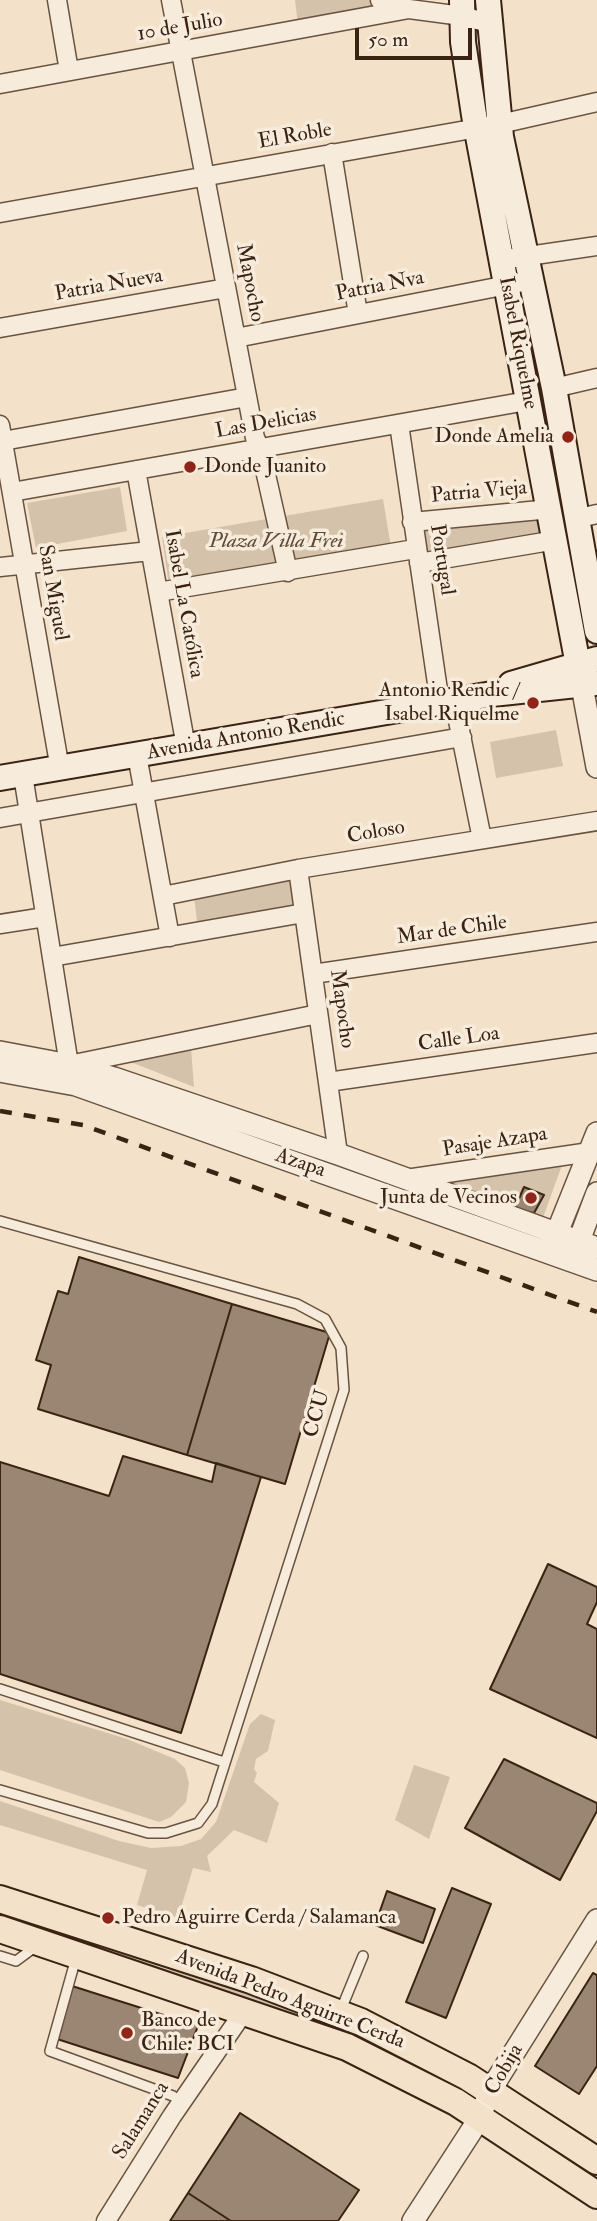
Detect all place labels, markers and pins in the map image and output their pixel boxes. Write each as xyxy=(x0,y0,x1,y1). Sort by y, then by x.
place label: Donde Amelia xyxy=(435,424,554,450)
marker: Donde Amelia xyxy=(560,429,576,445)
place label: Donde Juanito xyxy=(204,454,326,480)
marker: Donde Juanito xyxy=(182,459,198,475)
place label: Antonio Rendic / Isabel Riquelme xyxy=(379,678,519,728)
marker: Antonio Rendic / Isabel Riquelme xyxy=(525,695,541,711)
place label: Junta de Vecinos xyxy=(380,1185,517,1211)
marker: Junta de Vecinos xyxy=(523,1190,539,1206)
place label: Pedro Aguirre Cerda / Salamanca xyxy=(122,1905,396,1931)
marker: Pedro Aguirre Cerda / Salamanca xyxy=(100,1910,116,1926)
place label: Banco de Chile: BCI xyxy=(141,2008,234,2058)
marker: Banco de Chile: BCI xyxy=(119,2025,135,2041)

